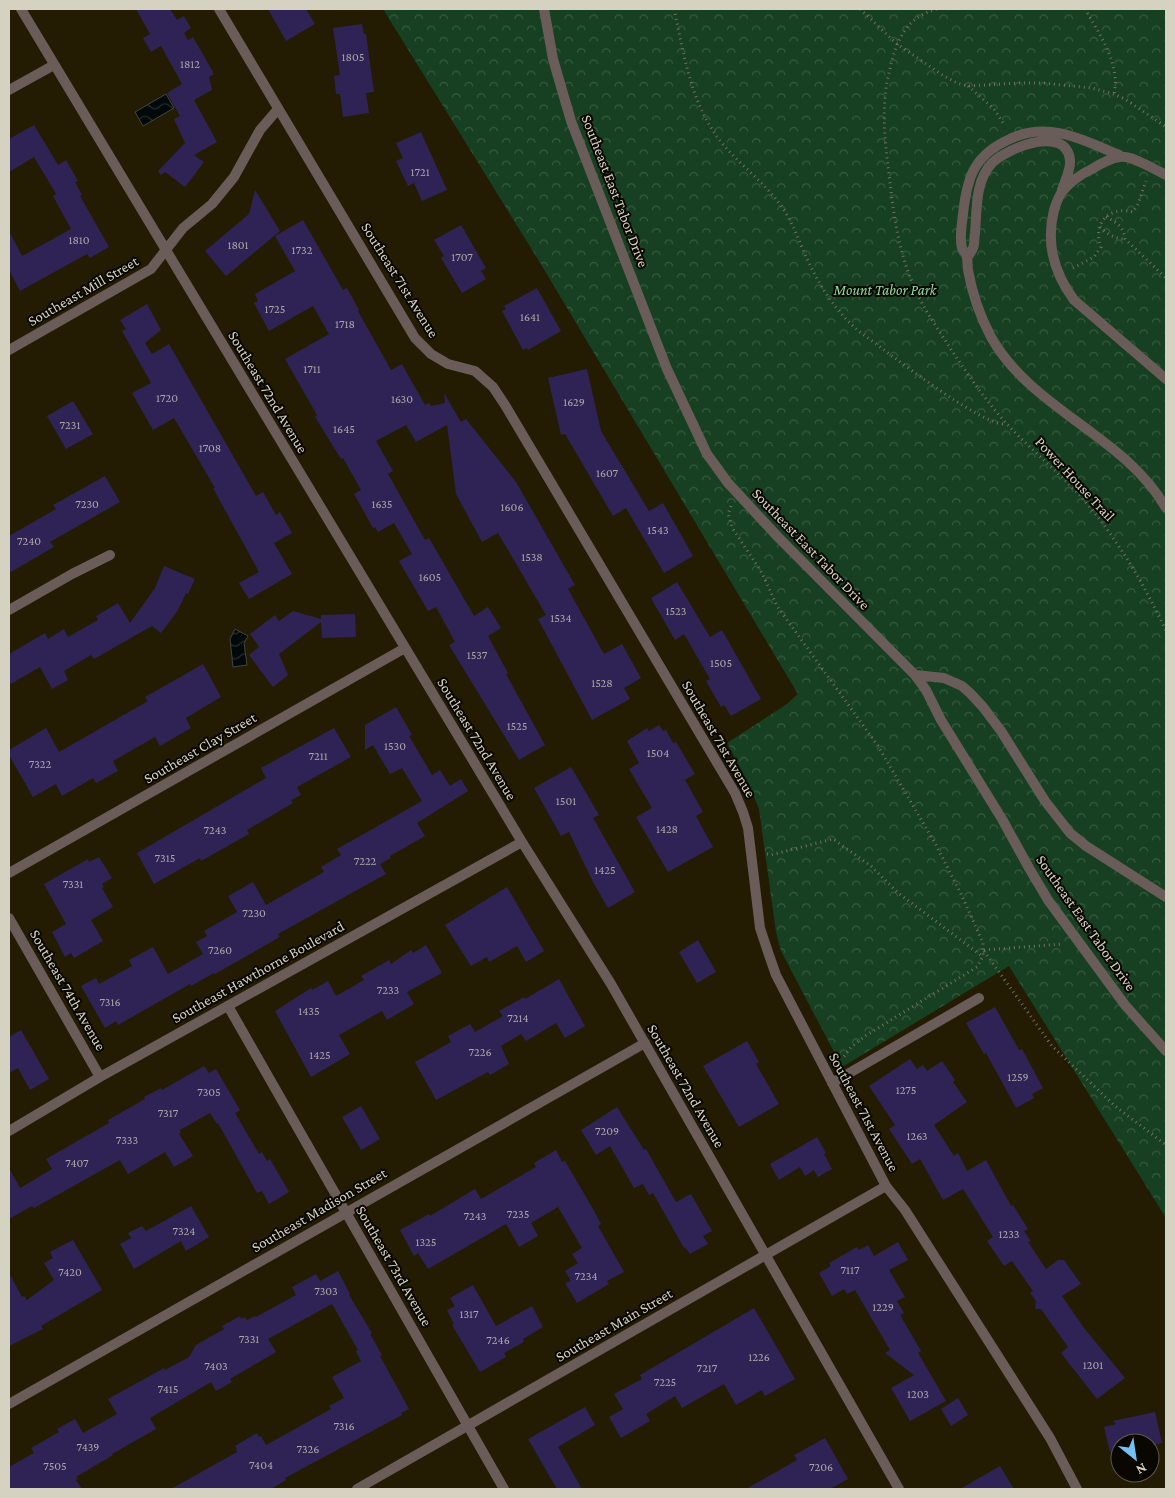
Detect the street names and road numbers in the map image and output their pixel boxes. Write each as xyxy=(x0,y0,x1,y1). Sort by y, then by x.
street label: Southeast East Tabor Drive xyxy=(579,113,652,270)
street label: Southeast 71st Avenue xyxy=(358,220,442,341)
street label: Southeast Mill Street xyxy=(25,252,142,329)
street label: Southeast 72nd Avenue xyxy=(225,328,311,456)
street label: Power House Trail xyxy=(1032,434,1118,524)
street label: Southeast East Tabor Drive xyxy=(749,485,873,613)
street label: Southeast 72nd Avenue xyxy=(434,675,520,803)
street label: Southeast 71st Avenue xyxy=(679,678,759,801)
street label: Southeast Clay Street xyxy=(141,709,260,788)
street label: Southeast East Tabor Drive xyxy=(1033,852,1139,994)
street label: Southeast Hawthorne Boulevard xyxy=(169,918,347,1026)
street label: Southeast 74th Avenue xyxy=(27,927,109,1054)
street label: Southeast 72nd Avenue xyxy=(644,1022,728,1151)
street label: Southeast 71st Avenue xyxy=(826,1050,902,1175)
street label: Southeast Madison Street xyxy=(249,1164,390,1255)
street label: Southeast 73rd Avenue xyxy=(353,1203,435,1329)
street label: Southeast Main Street xyxy=(553,1285,676,1365)

